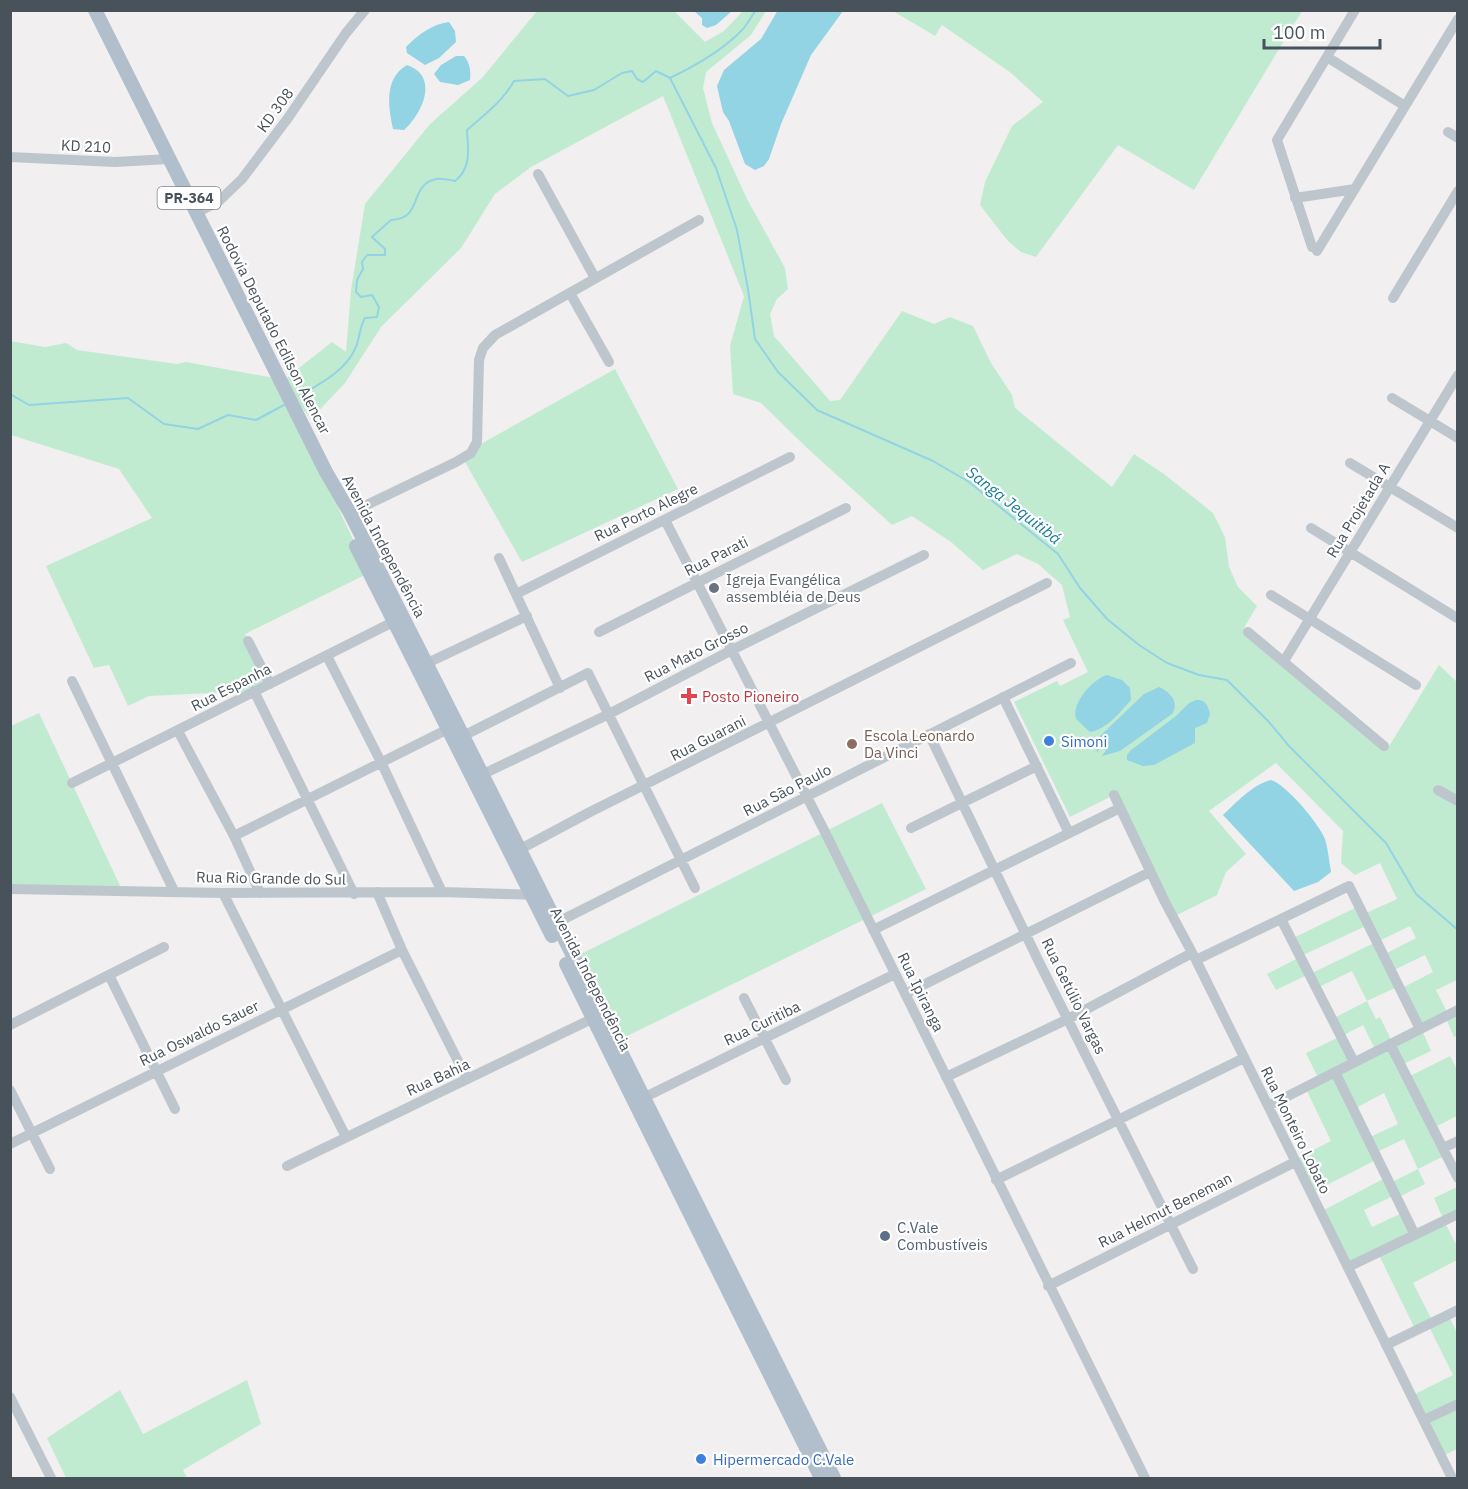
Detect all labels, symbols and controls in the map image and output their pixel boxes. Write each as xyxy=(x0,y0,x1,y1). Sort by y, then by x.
scale bar xyxy=(1264,12,1380,50)
text: 100 m xyxy=(1273,21,1325,44)
street label: KD 308 xyxy=(253,84,297,136)
street label: KD 210 xyxy=(60,135,112,157)
road number: PR-364 xyxy=(158,187,220,209)
street label: Rodovia Deputado Edilson Alencar xyxy=(213,223,335,438)
street label: Rua Projetada A xyxy=(1322,459,1394,561)
water label: Sanga Jequitibá xyxy=(962,462,1066,548)
street label: Avenida Independência xyxy=(338,471,430,621)
street label: Rua Porto Alegre xyxy=(591,479,701,545)
street label: Rua Parati xyxy=(681,532,751,580)
place label: Igreja Evangélica assembléia de Deus xyxy=(726,570,861,606)
marker: Igreja Evangélica assembléia de Deus xyxy=(707,581,721,595)
street label: Rua Mato Grosso xyxy=(641,618,751,686)
street label: Rua Espanha xyxy=(188,659,274,715)
marker: Posto Pioneiro xyxy=(680,687,698,705)
place label: Posto Pioneiro xyxy=(702,687,799,706)
street label: Rua Guarani xyxy=(667,711,749,765)
place label: Escola Leonardo Da Vinci xyxy=(864,726,975,762)
place label: Simoni xyxy=(1061,732,1107,751)
marker: Simoni xyxy=(1042,734,1056,748)
marker: Escola Leonardo Da Vinci xyxy=(845,737,859,751)
street label: Rua São Paulo xyxy=(740,760,834,820)
street label: Rua Rio Grande do Sul xyxy=(196,867,346,889)
street label: Avenida Independência xyxy=(546,904,636,1054)
street label: Rua Getúlio Vargas xyxy=(1038,935,1110,1057)
street label: Rua Ipiranga xyxy=(894,949,948,1035)
street label: Rua Oswaldo Sauer xyxy=(136,996,262,1070)
street label: Rua Curitiba xyxy=(721,996,803,1050)
street label: Rua Bahia xyxy=(403,1054,473,1100)
street label: Rua Monteiro Lobato xyxy=(1257,1063,1335,1197)
street label: Rua Helmut Beneman xyxy=(1095,1168,1235,1252)
place label: C.Vale Combustíveis xyxy=(897,1218,988,1254)
marker: C.Vale Combustíveis xyxy=(878,1229,892,1243)
place label: Hipermercado C.Vale xyxy=(713,1450,854,1469)
marker: Hipermercado C.Vale xyxy=(694,1452,708,1466)

